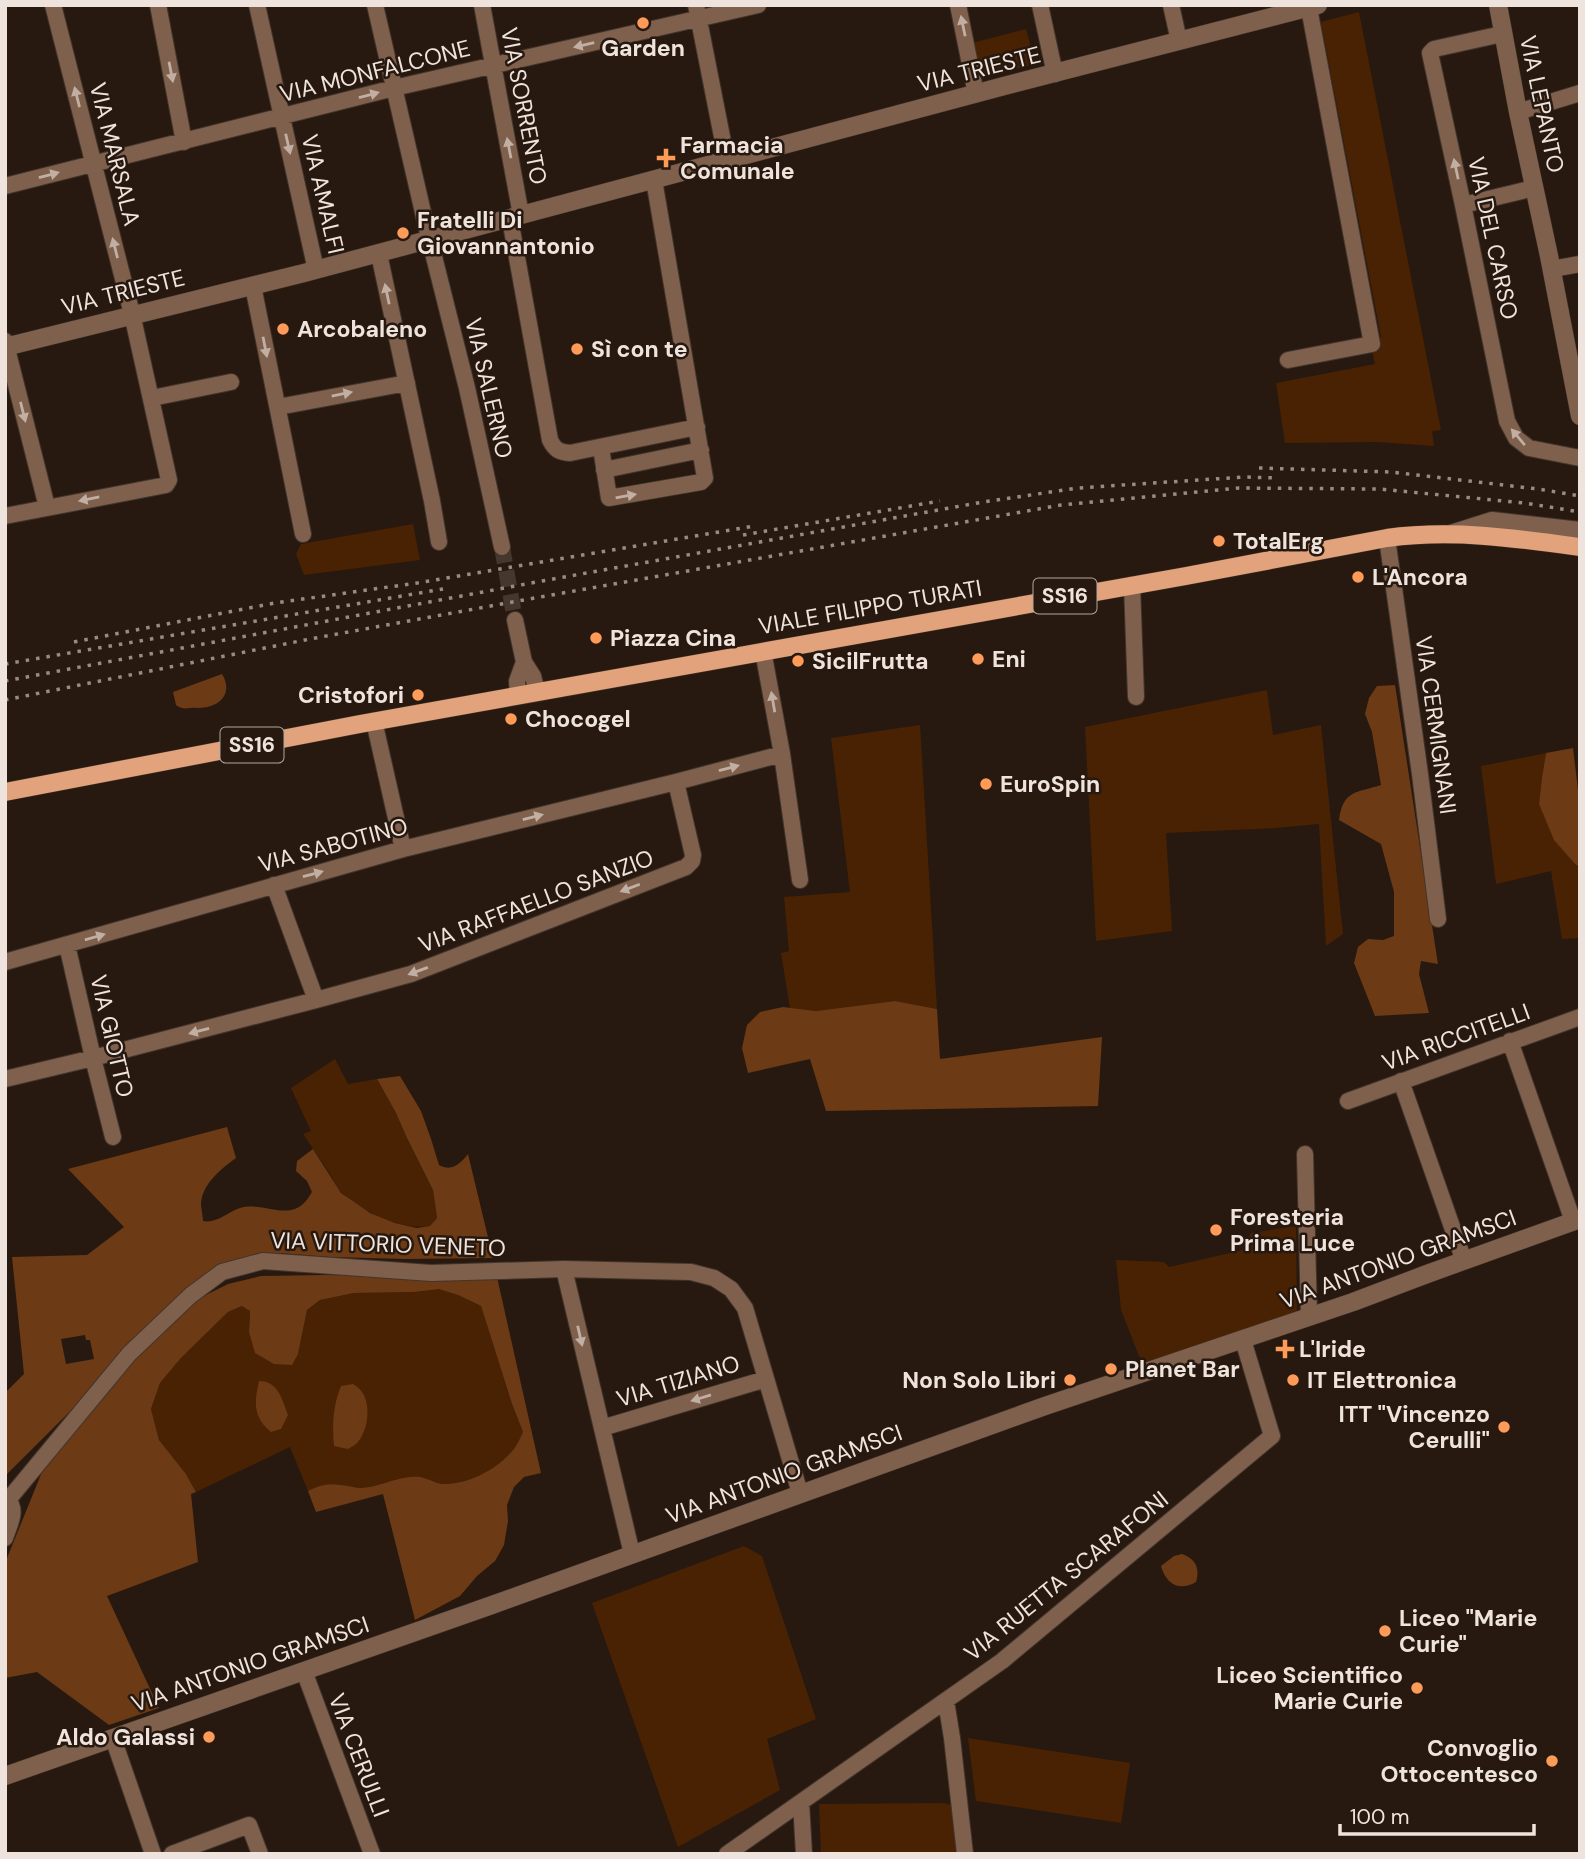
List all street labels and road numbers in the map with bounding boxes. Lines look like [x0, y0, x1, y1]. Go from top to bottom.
street label: VIA SORRENTO [494, 25, 554, 187]
street label: VIA MONFALCONE [277, 33, 473, 109]
street label: VIA LEPANTO [1513, 33, 1571, 175]
street label: VIA TRIESTE [914, 39, 1044, 99]
street label: VIA MARSALA [83, 79, 147, 229]
street label: VIA AMALFI [295, 131, 351, 257]
street label: VIA DEL CARSO [1461, 154, 1525, 322]
street label: VIA TRIESTE [58, 262, 188, 322]
street label: VIA SALERNO [458, 315, 520, 461]
street label: VIALE FILIPPO TURATI [756, 573, 984, 641]
road number: SS16 [1034, 578, 1096, 614]
street label: VIA CERMIGNANI [1409, 634, 1463, 816]
road number: SS16 [220, 728, 284, 762]
street label: VIA SABOTINO [255, 811, 411, 879]
street label: VIA RAFFAELLO SANZIO [414, 842, 658, 960]
street label: VIA GIOTTO [83, 972, 141, 1100]
street label: VIA RICCITELLI [1378, 996, 1534, 1078]
street label: VIA ANTONIO GRAMSCI [1276, 1202, 1520, 1316]
street label: VIA VITTORIO VENETO [270, 1225, 506, 1263]
street label: VIA TIZIANO [613, 1348, 743, 1414]
street label: VIA ANTONIO GRAMSCI [662, 1417, 906, 1531]
street label: VIA RUETTA SCARAFONI [958, 1484, 1174, 1668]
street label: VIA ANTONIO GRAMSCI [127, 1609, 373, 1719]
street label: VIA CERULLI [322, 1689, 396, 1821]

